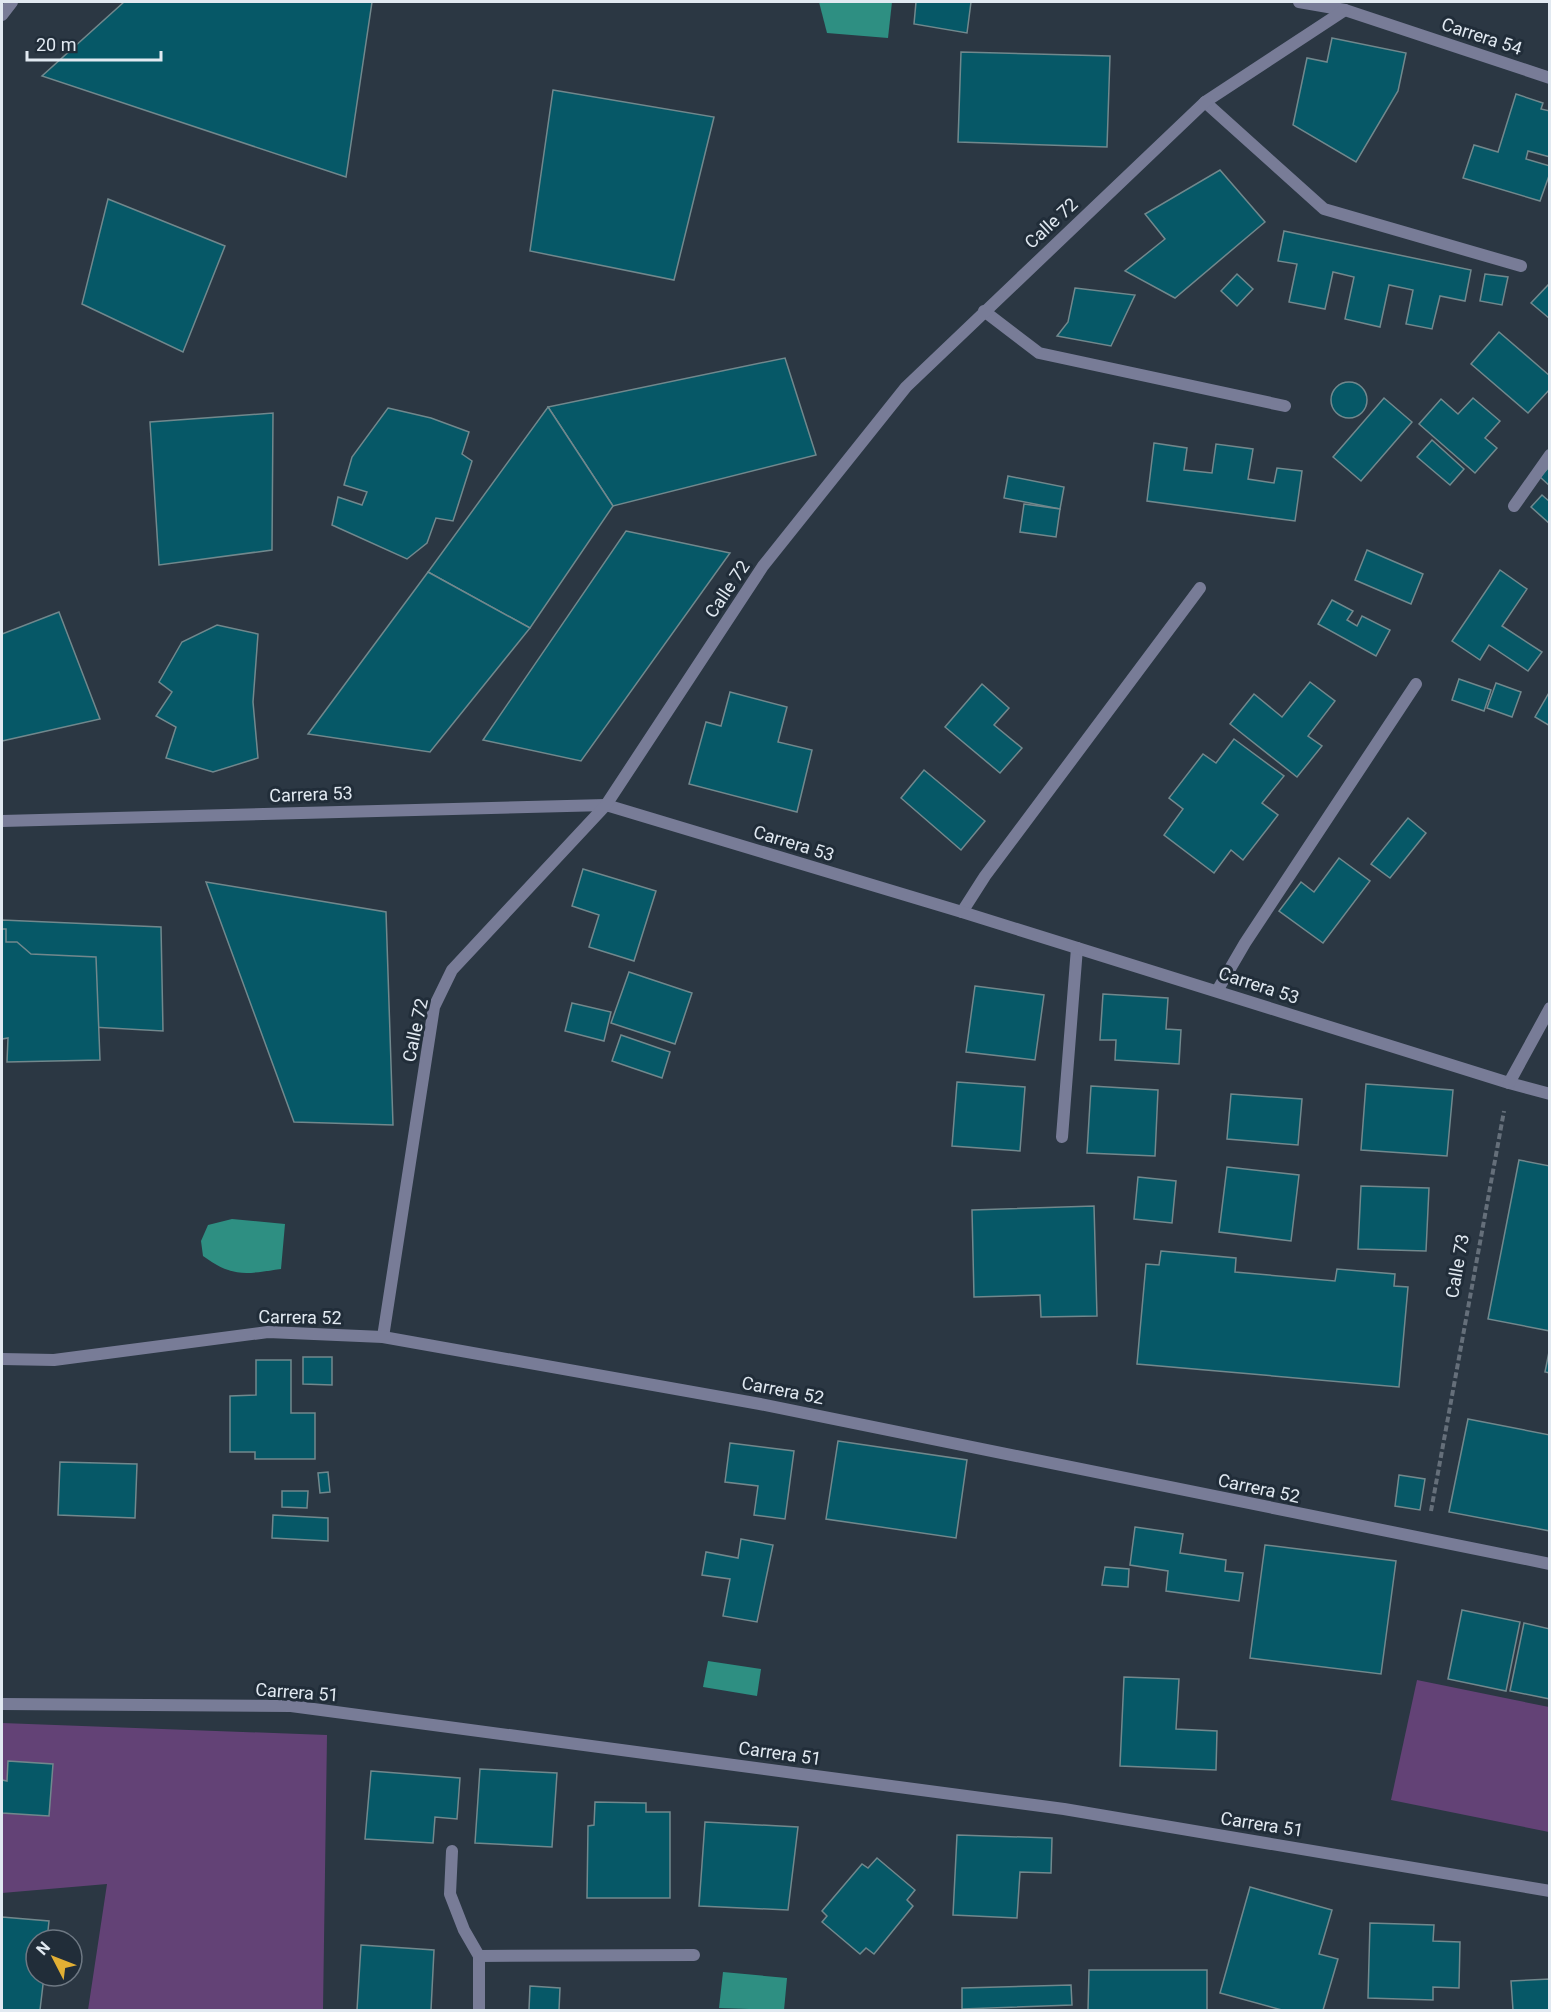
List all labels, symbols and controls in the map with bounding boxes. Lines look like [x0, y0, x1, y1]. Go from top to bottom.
street label: Carrera 54 [1439, 13, 1525, 59]
scale bar [27, 24, 160, 62]
text: 20 m [36, 34, 76, 55]
street label: Calle 72 [1020, 193, 1082, 253]
street label: Calle 72 [700, 556, 754, 622]
street label: Carrera 53 [269, 782, 353, 806]
street label: Carrera 53 [751, 821, 837, 865]
street label: Carrera 53 [1216, 962, 1302, 1008]
street label: Calle 72 [398, 996, 432, 1064]
street label: Calle 73 [1441, 1232, 1473, 1300]
street label: Carrera 52 [258, 1306, 342, 1328]
street label: Carrera 52 [740, 1372, 826, 1408]
street label: Carrera 52 [1216, 1469, 1302, 1507]
street label: Carrera 51 [255, 1679, 339, 1705]
street label: Carrera 51 [737, 1737, 823, 1769]
street label: Carrera 51 [1219, 1807, 1305, 1841]
north arrow [24, 1928, 84, 1988]
text: N [32, 1938, 54, 1959]

